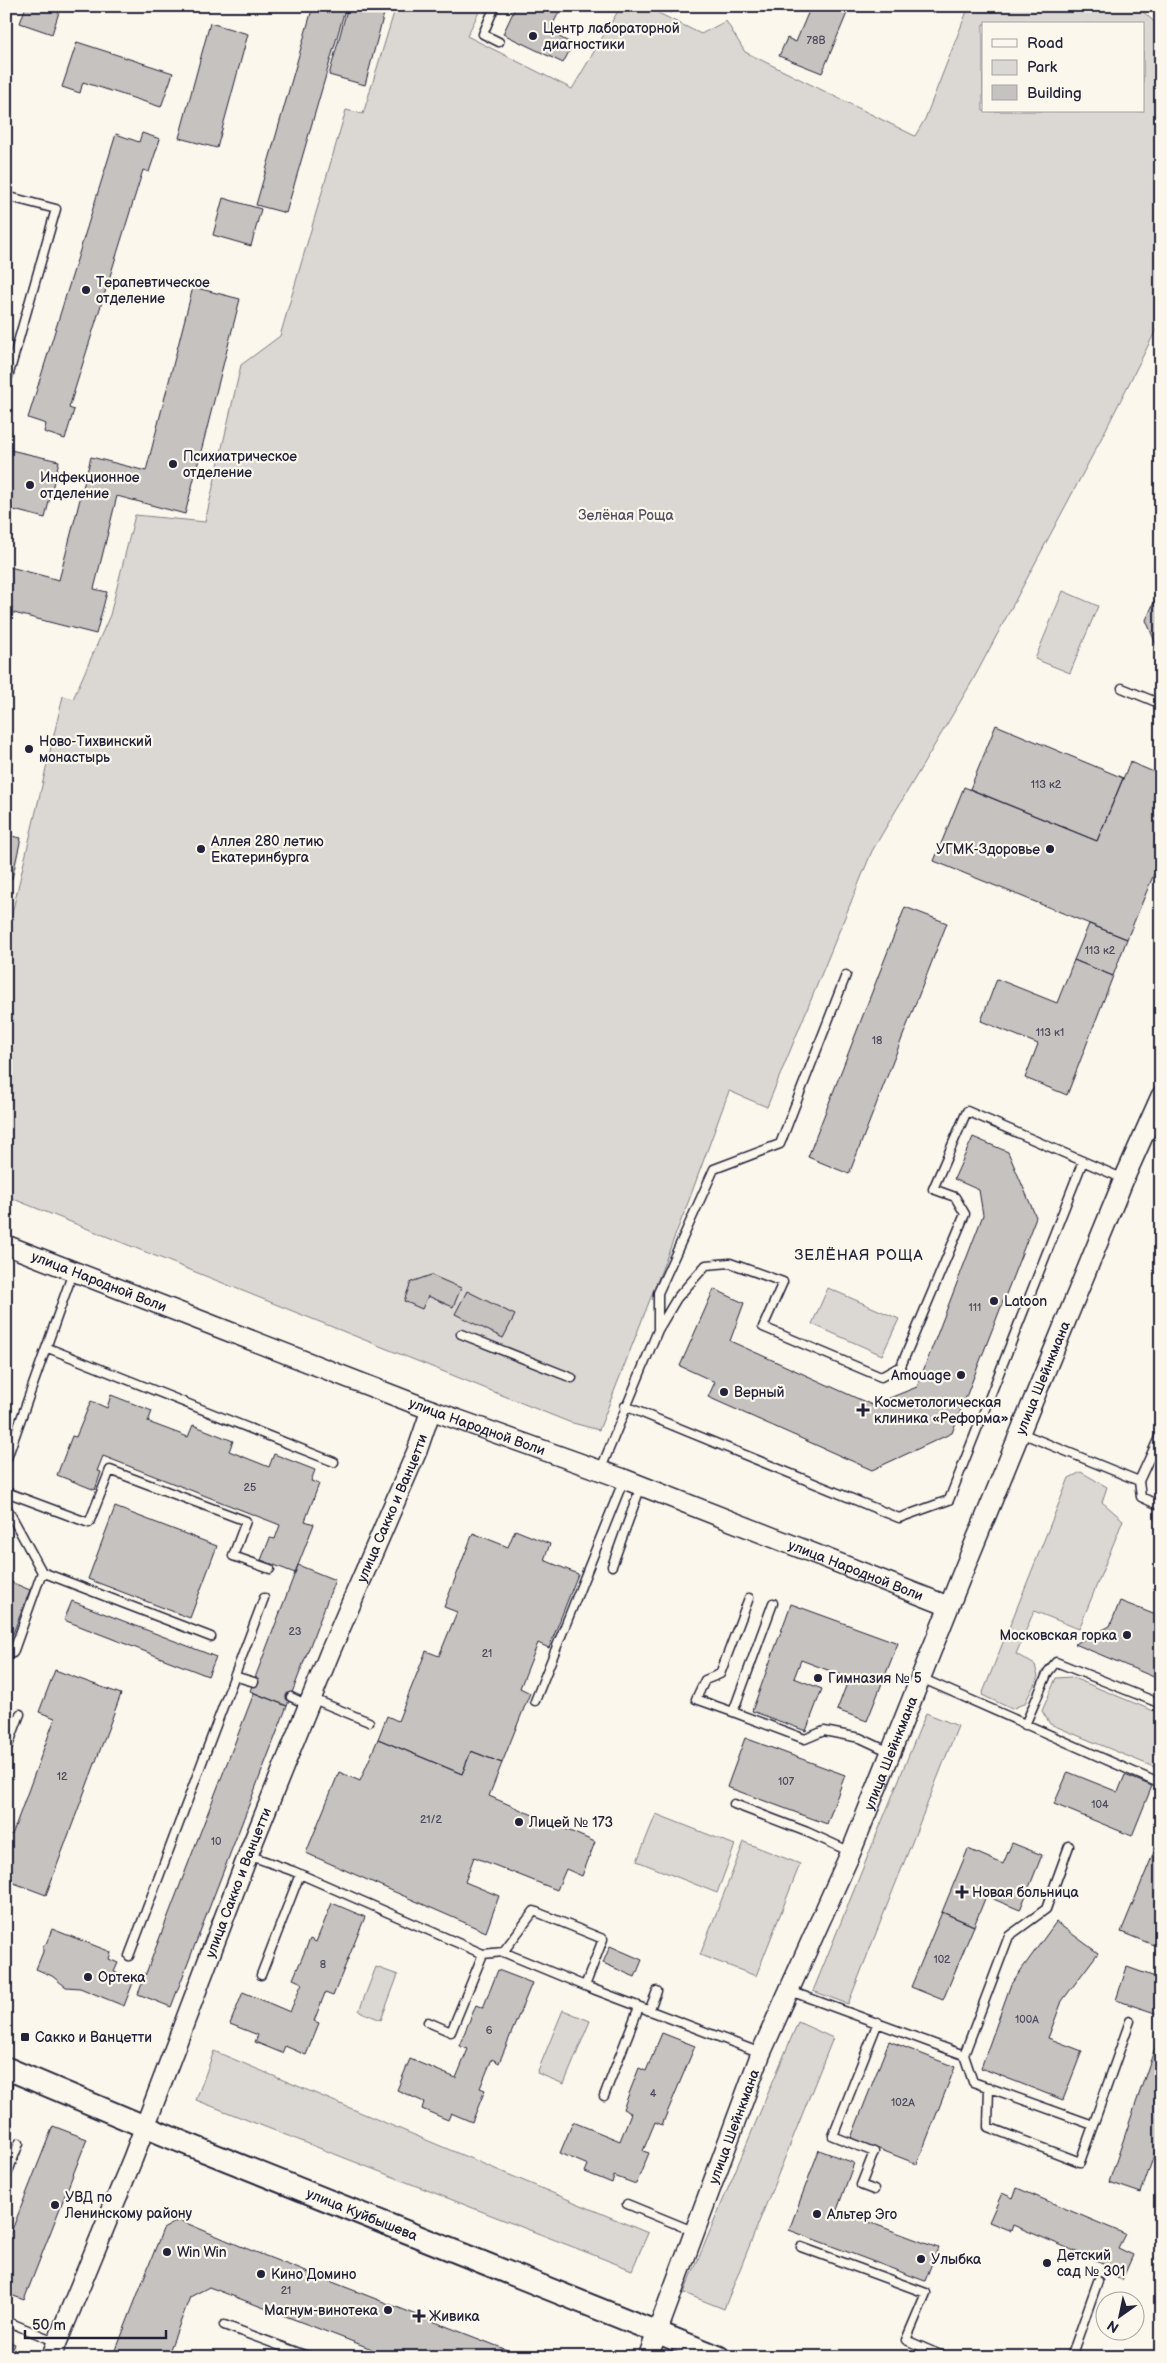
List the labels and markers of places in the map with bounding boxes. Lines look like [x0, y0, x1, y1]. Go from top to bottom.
place label: Центр лабораторной диагностики [543, 20, 680, 53]
marker: Центр лабораторной диагностики [527, 30, 539, 42]
place label: Терапевтическое отделение [96, 274, 210, 307]
marker: Терапевтическое отделение [80, 284, 92, 296]
place label: Психиатрическое отделение [183, 448, 297, 481]
marker: Психиатрическое отделение [167, 458, 179, 470]
place label: Инфекционное отделение [40, 469, 140, 502]
marker: Инфекционное отделение [24, 479, 36, 491]
place label: Ново-Тихвинский монастырь [39, 733, 152, 766]
marker: Ново-Тихвинский монастырь [23, 743, 35, 755]
place label: Аллея 280 летию Екатеринбурга [210, 833, 324, 866]
place label: УГМК-Здоровье [936, 841, 1040, 858]
marker: Аллея 280 летию Екатеринбурга [195, 843, 207, 855]
marker: УГМК-Здоровье [1044, 843, 1056, 855]
place label: Latoon [1004, 1293, 1047, 1310]
marker: Latoon [988, 1295, 1000, 1307]
place label: Amouage [891, 1367, 951, 1384]
marker: Amouage [955, 1369, 967, 1381]
place label: Верный [734, 1384, 785, 1401]
marker: Верный [718, 1386, 730, 1398]
place label: Косметологическая клиника «Реформа» [874, 1394, 1009, 1427]
marker: Косметологическая клиника «Реформа» [856, 1403, 870, 1417]
place label: Московская горка [1000, 1627, 1118, 1644]
marker: Московская горка [1121, 1629, 1133, 1641]
place label: Гимназия № 5 [828, 1670, 922, 1687]
marker: Гимназия № 5 [812, 1672, 824, 1684]
place label: Лицей № 173 [528, 1814, 613, 1831]
marker: Лицей № 173 [513, 1816, 525, 1828]
place label: Новая больница [972, 1884, 1080, 1901]
marker: Новая больница [956, 1886, 968, 1898]
place label: Ортека [98, 1969, 146, 1986]
marker: Ортека [82, 1971, 94, 1983]
place label: Сакко и Ванцетти [35, 2029, 152, 2046]
marker: Сакко и Ванцетти [19, 2031, 31, 2043]
place label: УВД по Ленинскому району [64, 2189, 193, 2222]
marker: УВД по Ленинскому району [49, 2199, 61, 2211]
place label: Альтер Эго [826, 2206, 897, 2223]
marker: Альтер Эго [811, 2208, 823, 2220]
place label: Win Win [177, 2244, 227, 2261]
marker: Win Win [161, 2246, 173, 2258]
place label: Детский сад № 301 [1057, 2247, 1126, 2280]
place label: Улыбка [931, 2251, 982, 2268]
marker: Улыбка [915, 2253, 927, 2265]
marker: Детский сад № 301 [1041, 2257, 1053, 2269]
place label: Кино Домино [271, 2266, 356, 2283]
marker: Кино Домино [255, 2268, 267, 2280]
place label: Магнум-винотека [264, 2302, 379, 2319]
marker: Магнум-винотека [382, 2304, 394, 2316]
place label: Живика [429, 2308, 480, 2325]
marker: Живика [413, 2310, 425, 2322]

